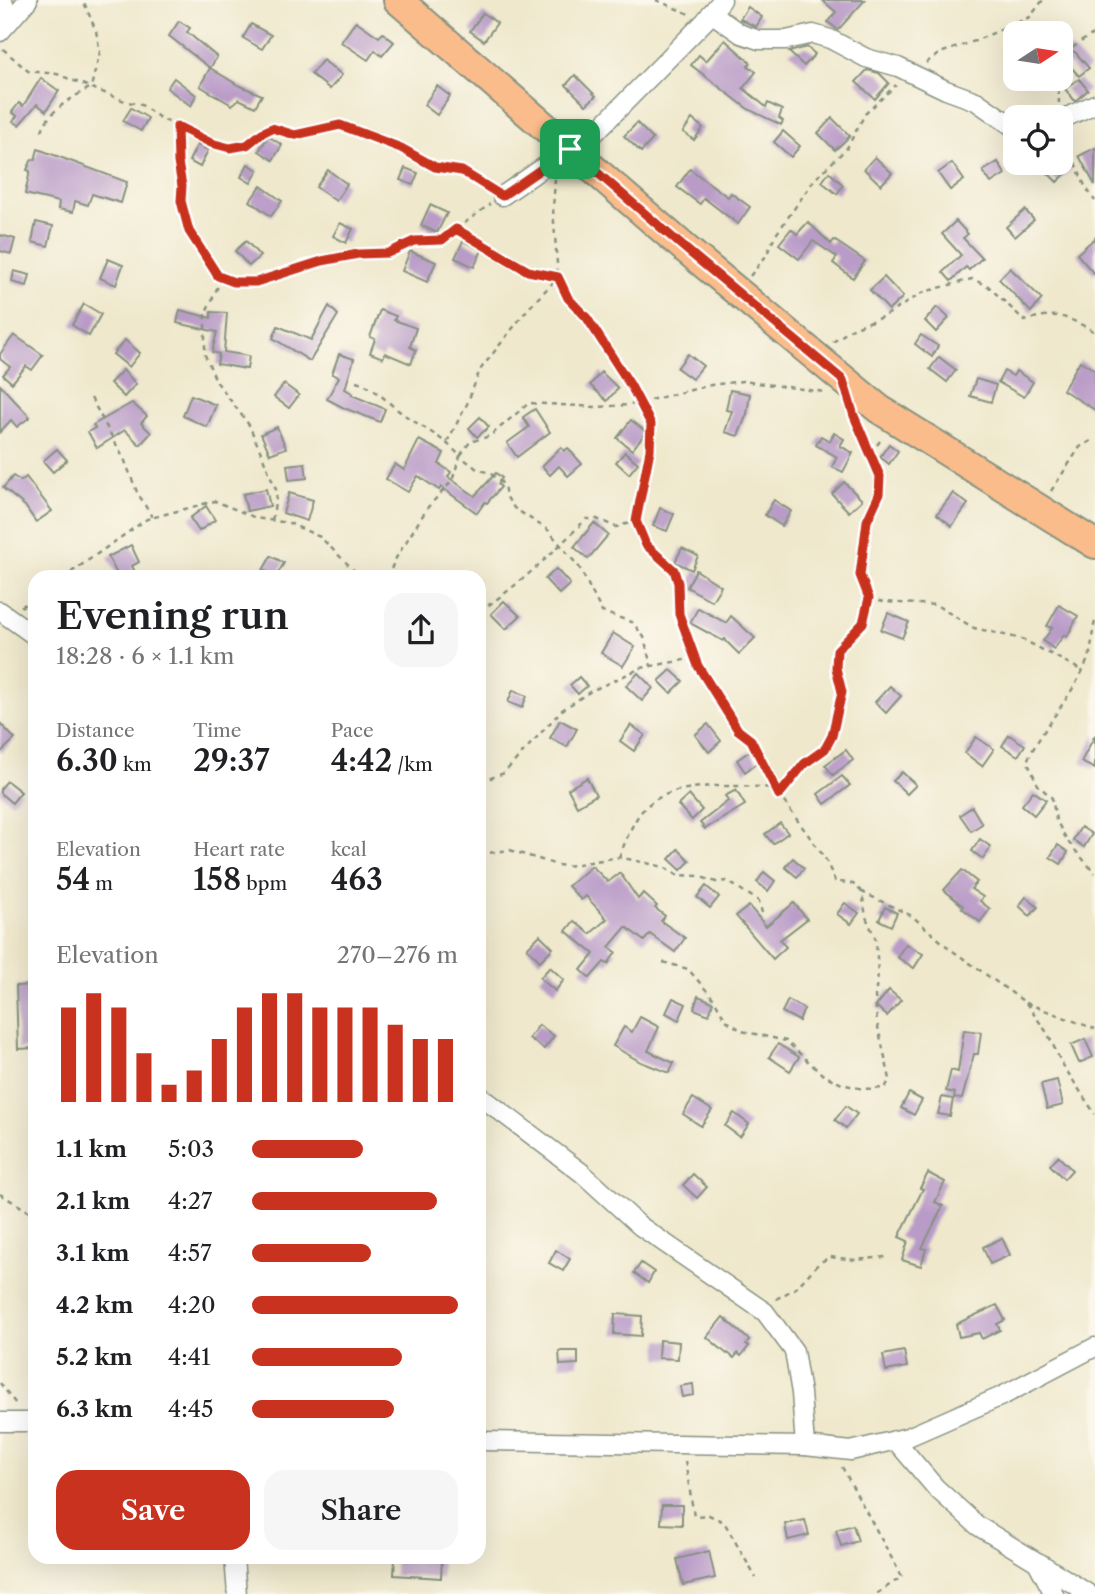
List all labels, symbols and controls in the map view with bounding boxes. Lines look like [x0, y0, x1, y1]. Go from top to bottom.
north arrow [1003, 21, 1073, 91]
map controls [1003, 21, 1073, 175]
button: locate [1003, 105, 1073, 175]
pin [540, 119, 600, 179]
icon: arrive [551, 130, 589, 168]
text: Evening run [56, 592, 289, 639]
button: share [384, 593, 458, 667]
text: 18:28 · 6 × 1.1 km [56, 642, 234, 670]
text: Distance [56, 719, 135, 742]
text: Time [193, 719, 241, 742]
text: Pace [331, 719, 374, 742]
text: 6.30 [56, 742, 118, 779]
text: 29:37 [193, 742, 270, 779]
text: 4:42 [331, 742, 392, 779]
text: km [118, 753, 152, 776]
text: /km [392, 753, 433, 776]
text: Elevation [56, 838, 141, 861]
text: Heart rate [193, 838, 285, 861]
text: kcal [331, 838, 367, 861]
text: 54 [56, 861, 90, 898]
text: 158 [193, 861, 241, 898]
text: 463 [331, 861, 383, 898]
text: m [90, 872, 113, 895]
text: bpm [241, 872, 287, 895]
text: Elevation [56, 941, 159, 969]
text: 270–276 m [337, 941, 458, 969]
text: 1.1 km [56, 1135, 127, 1163]
text: 5:03 [168, 1135, 214, 1163]
text: 2.1 km [56, 1187, 130, 1215]
text: 4:27 [168, 1187, 212, 1215]
text: 3.1 km [56, 1239, 130, 1267]
text: 4:57 [168, 1239, 212, 1267]
text: 4.2 km [56, 1291, 133, 1319]
text: 4:20 [168, 1291, 216, 1319]
text: 5.2 km [56, 1343, 132, 1371]
text: 4:41 [168, 1343, 211, 1371]
text: 6.3 km [56, 1395, 133, 1423]
text: 4:45 [168, 1395, 214, 1423]
button: Save [56, 1470, 250, 1550]
button: Share [264, 1470, 458, 1550]

